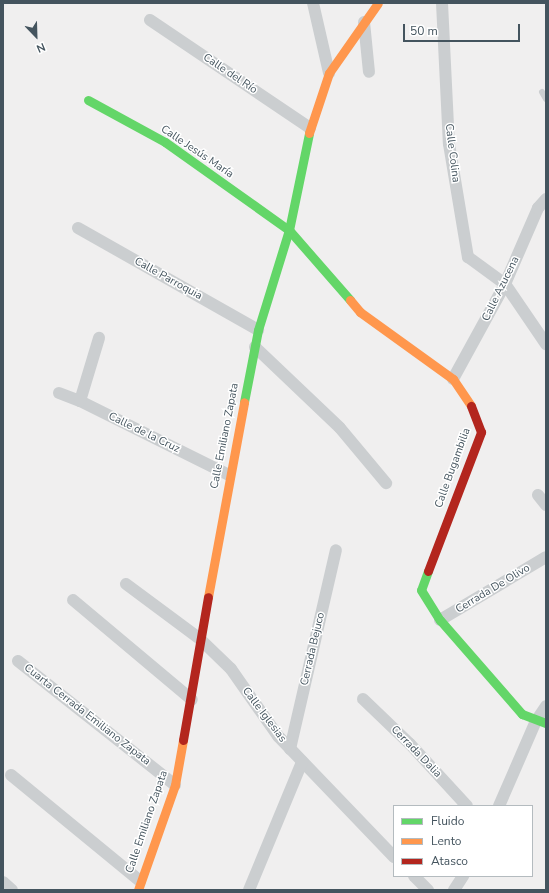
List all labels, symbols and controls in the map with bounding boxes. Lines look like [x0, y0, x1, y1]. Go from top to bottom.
north arrow [16, 16, 56, 56]
scale bar [405, 16, 522, 42]
text: 50 m [410, 23, 438, 39]
text: N [34, 39, 48, 56]
street label: Calle del Río [200, 51, 260, 97]
street label: Calle Jesús María [158, 123, 236, 181]
street label: Calle Colina [442, 123, 462, 183]
street label: Calle Azucena [480, 254, 522, 324]
street label: Calle Parroquia [132, 255, 204, 303]
street label: Calle Emiliano Zapata [208, 382, 242, 490]
street label: Calle de la Cruz [106, 410, 182, 456]
street label: Calle Bugambilia [432, 426, 474, 510]
street label: Cerrada De Olivo [453, 562, 533, 616]
street label: Cerrada Bejuco [298, 611, 328, 687]
street label: Cuarta Cerrada Emiliano Zapata [21, 661, 153, 769]
street label: Calle Iglesias [239, 685, 289, 745]
street label: Cerrada Dalia [388, 723, 444, 781]
street label: Calle Emiliano Zapata [123, 769, 171, 875]
legend [393, 805, 533, 877]
text: Fluido [431, 813, 464, 829]
text: Lento [431, 833, 461, 849]
text: Atasco [431, 853, 468, 869]

